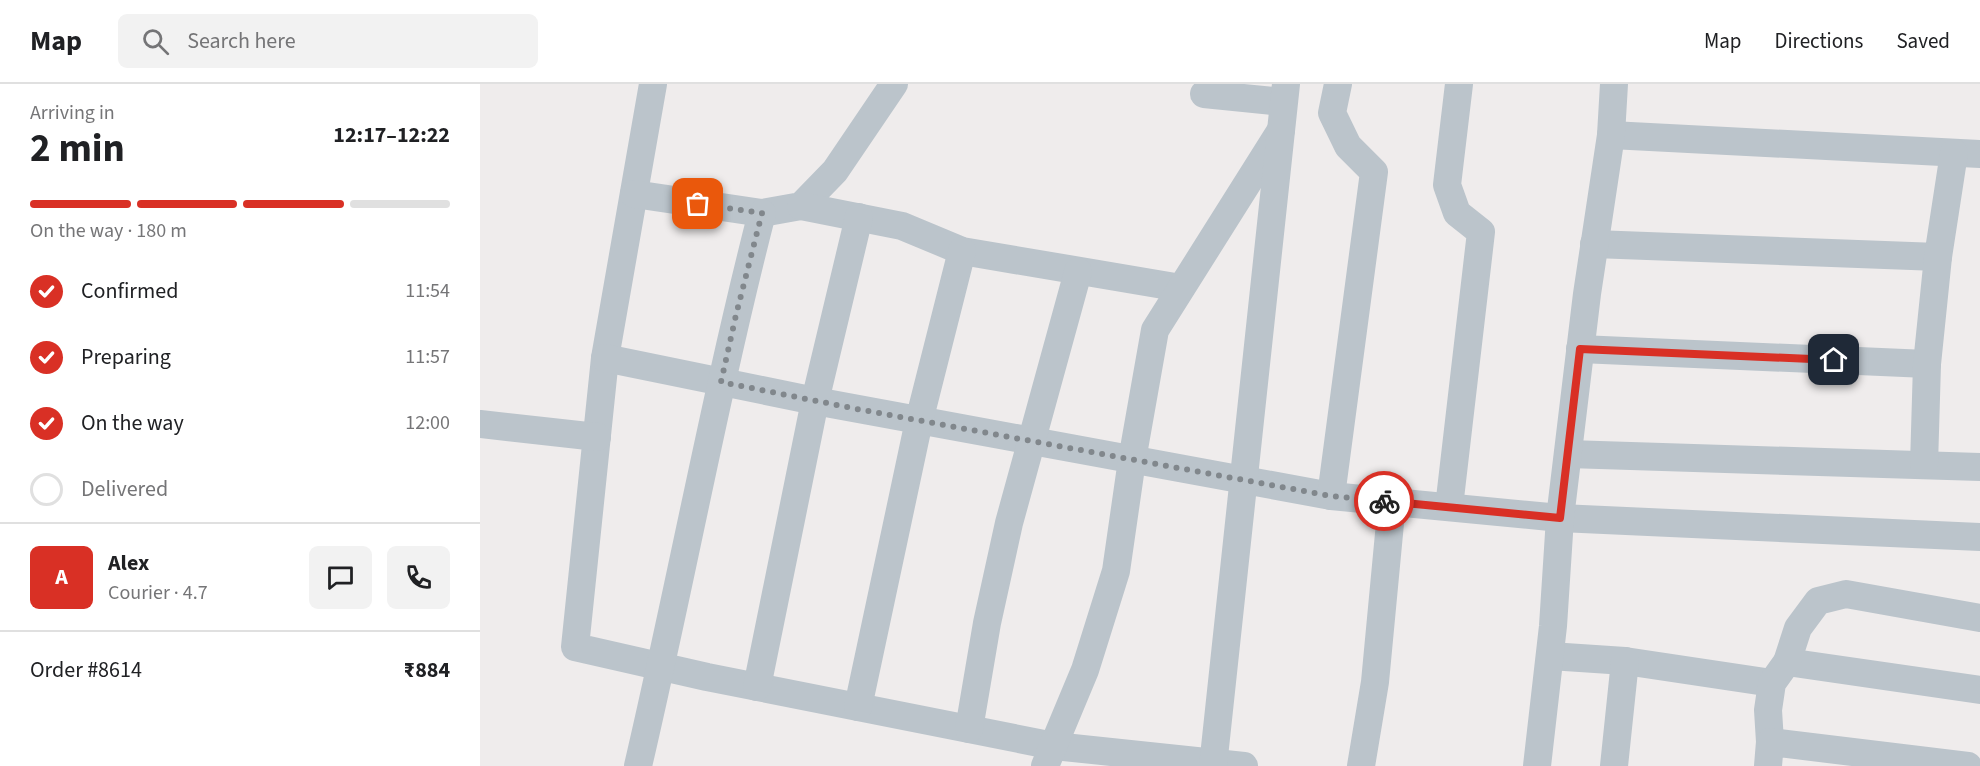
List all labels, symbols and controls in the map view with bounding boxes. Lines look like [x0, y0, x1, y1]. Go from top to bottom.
search box [118, 14, 538, 68]
text: Map [30, 21, 82, 61]
icon: search [139, 25, 172, 58]
text: Search here [187, 25, 296, 57]
text: Map [1704, 26, 1742, 56]
text: Directions [1775, 26, 1863, 56]
text: Saved [1896, 26, 1950, 56]
text: Arriving in [30, 99, 115, 127]
text: 12:17–12:22 [333, 119, 450, 151]
text: 2 min [30, 121, 125, 177]
pin [672, 178, 723, 229]
icon: bag [681, 187, 714, 220]
text: On the way · 180 m [30, 217, 187, 245]
icon: check [30, 275, 63, 308]
text: Confirmed [81, 275, 178, 307]
text: 11:54 [405, 277, 450, 305]
pin [1808, 334, 1859, 385]
icon: check [30, 341, 63, 374]
text: Preparing [81, 341, 171, 373]
text: 11:57 [405, 343, 450, 371]
icon: home [1817, 343, 1850, 376]
icon: check [30, 407, 63, 440]
text: On the way [81, 407, 184, 439]
text: 12:00 [405, 409, 450, 437]
courier [1354, 471, 1414, 531]
text: Delivered [81, 473, 168, 505]
icon: bike [1368, 485, 1401, 518]
button: chat [309, 546, 372, 609]
button: phone [387, 546, 450, 609]
text: Alex [108, 547, 149, 579]
text: A [55, 561, 68, 593]
text: Courier · 4.7 [108, 579, 208, 607]
text: Order #8614 [30, 654, 142, 686]
text: ₹884 [404, 654, 450, 686]

